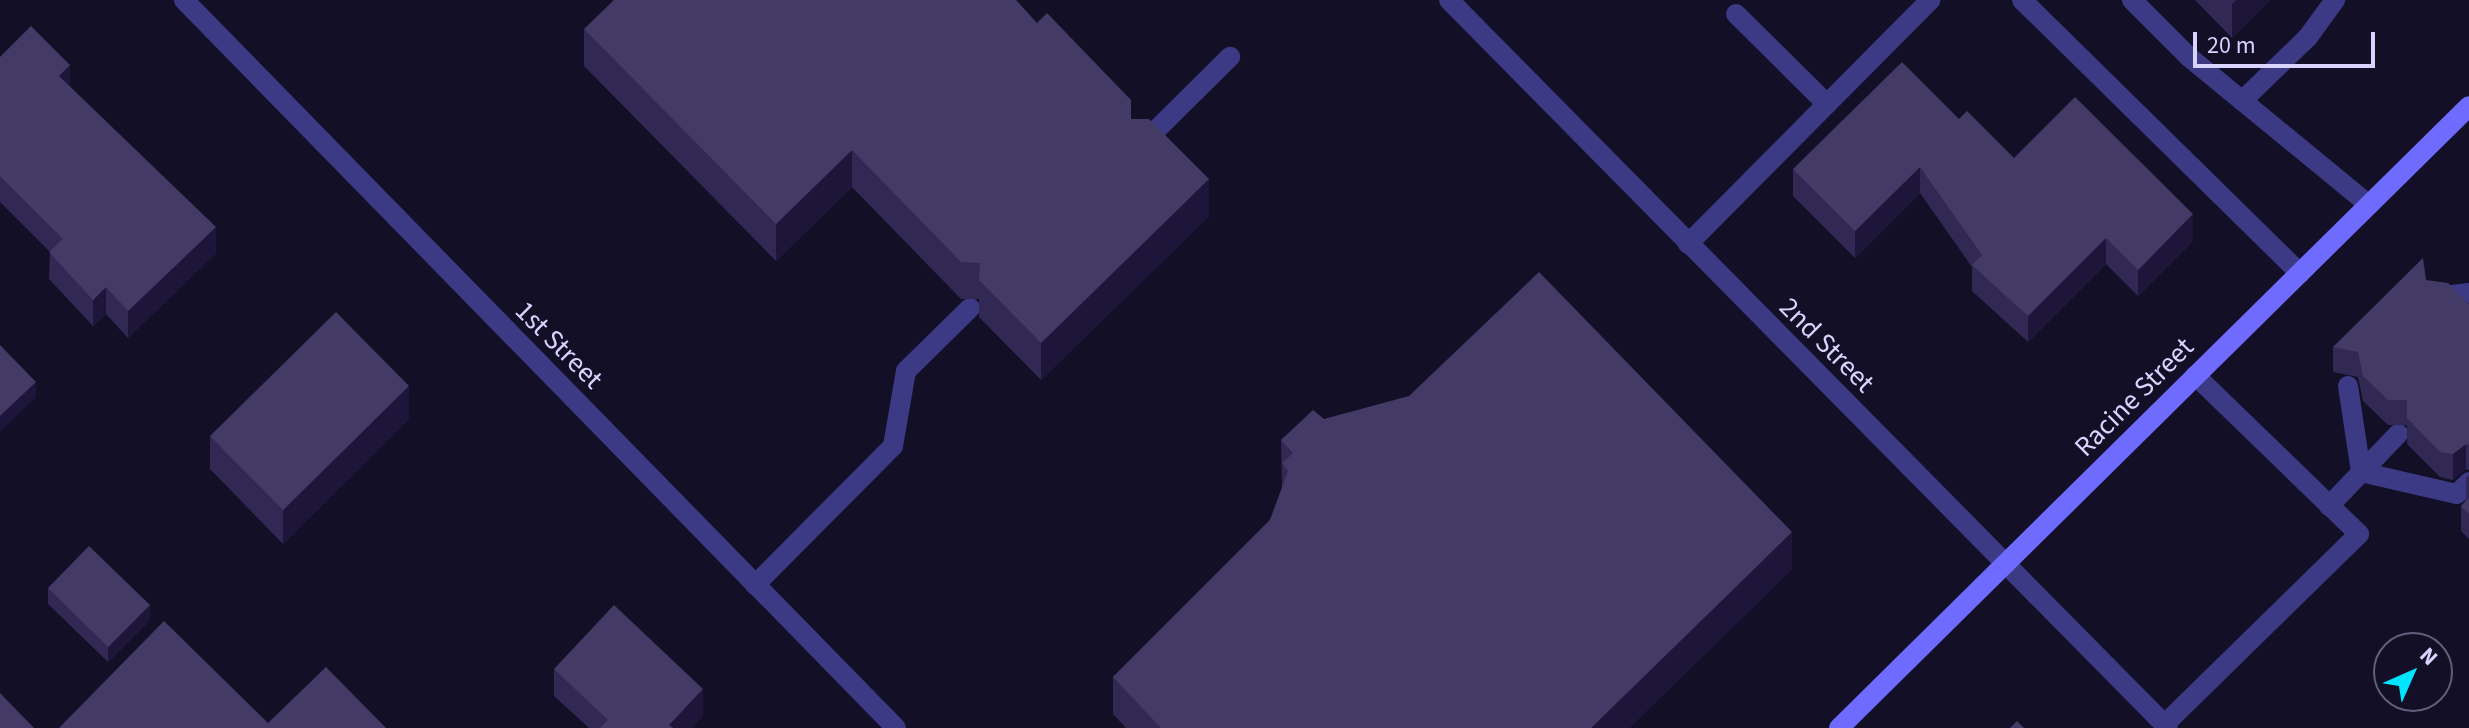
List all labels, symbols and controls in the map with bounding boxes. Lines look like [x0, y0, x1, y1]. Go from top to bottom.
scale bar [2197, 16, 2379, 66]
text: 20 m [2207, 28, 2256, 63]
street label: 2nd Street [1773, 291, 1881, 399]
street label: 1st Street [508, 294, 610, 396]
street label: Racine Street [2067, 330, 2201, 464]
north arrow [2373, 632, 2453, 712]
text: N [2412, 640, 2445, 673]

